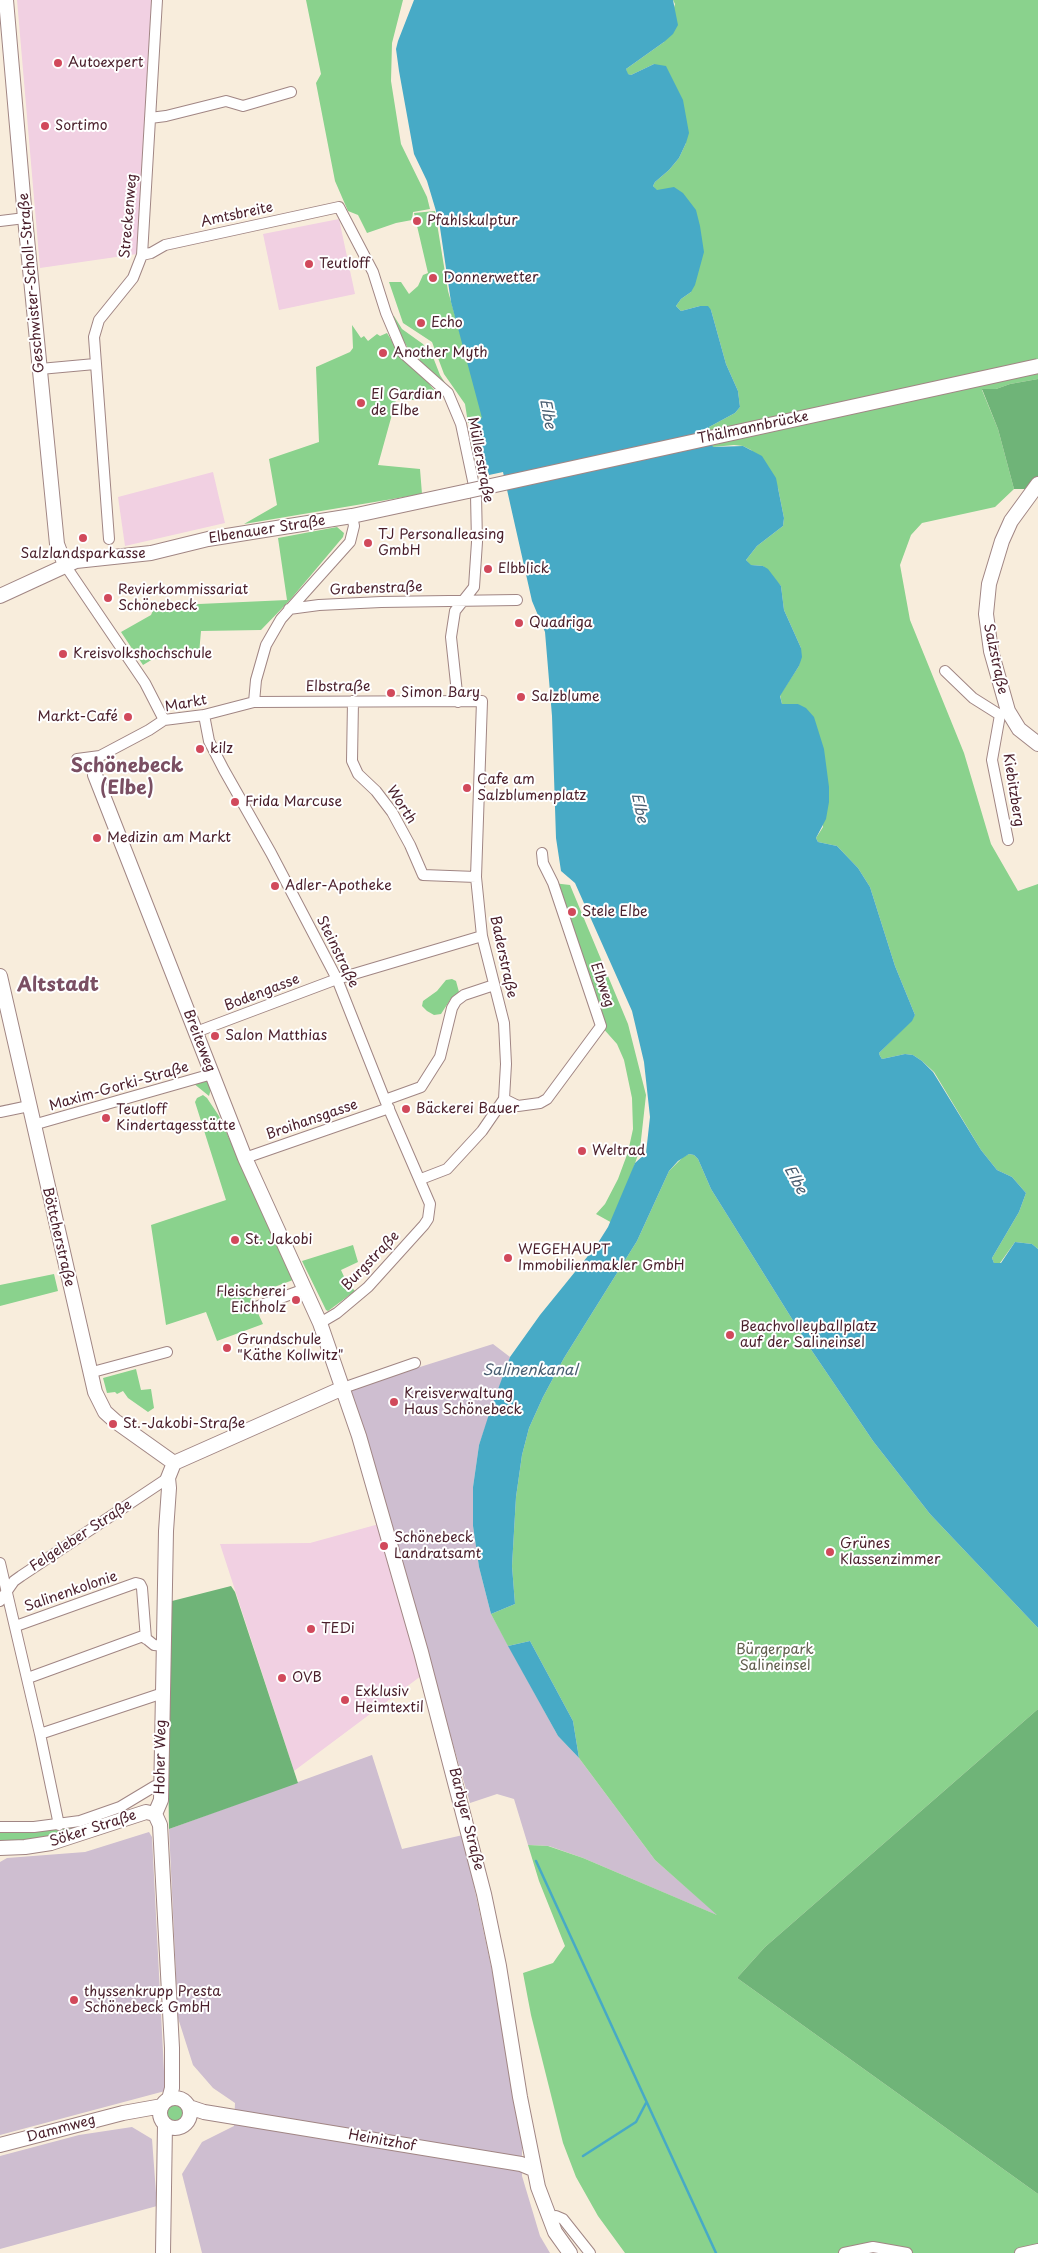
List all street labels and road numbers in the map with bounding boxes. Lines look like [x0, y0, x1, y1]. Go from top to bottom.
street label: Streckenweg [117, 173, 141, 259]
street label: Geschwister-Scholl-Straße [16, 192, 48, 374]
street label: Amtsbreite [199, 199, 275, 231]
street label: Thälmannbrücke [696, 408, 810, 448]
street label: Müllerstraße [463, 416, 497, 504]
street label: Elbenauer Straße [207, 512, 327, 548]
street label: Grabenstraße [329, 579, 423, 599]
street label: Salzstraße [979, 622, 1011, 696]
street label: Elbstraße [306, 679, 370, 695]
street label: Markt [164, 692, 208, 716]
street label: Kiebitzberg [999, 752, 1027, 828]
street label: Worth [383, 783, 419, 827]
street label: Steinstraße [312, 913, 362, 991]
street label: Baderstraße [486, 914, 520, 1000]
street label: Elbweg [586, 960, 618, 1010]
street label: Bodengasse [222, 971, 302, 1015]
street label: Breiteweg [179, 1007, 219, 1075]
street label: Maxim-Gorki-Straße [47, 1059, 191, 1115]
street label: Broihansgasse [264, 1096, 360, 1144]
street label: Böttcherstraße [38, 1186, 78, 1288]
street label: Burgstraße [339, 1228, 403, 1294]
street label: Felgeleber Straße [27, 1497, 135, 1575]
street label: Salinenkolonie [22, 1568, 120, 1616]
street label: Hoher Weg [152, 1719, 170, 1795]
street label: Barbyer Straße [445, 1766, 487, 1872]
street label: Söker Straße [47, 1807, 139, 1851]
street label: Dammweg [25, 2112, 97, 2146]
street label: Heinitzhof [347, 2127, 417, 2155]

